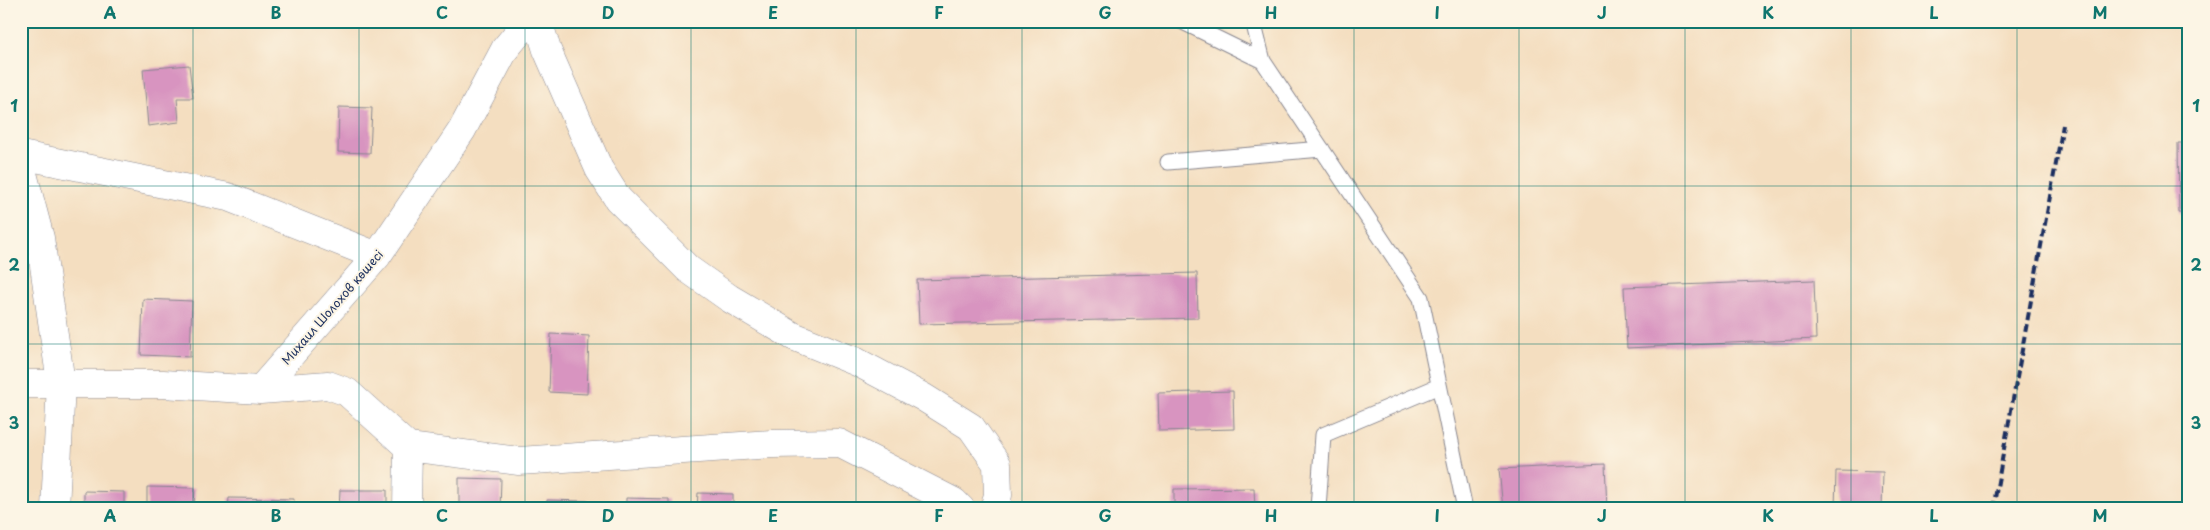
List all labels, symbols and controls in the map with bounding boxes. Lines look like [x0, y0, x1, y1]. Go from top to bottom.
text: A [104, 0, 117, 24]
text: B [271, 0, 282, 24]
text: C [436, 0, 448, 24]
text: D [602, 0, 614, 24]
text: E [768, 0, 778, 24]
text: F [934, 0, 944, 24]
text: G [1098, 0, 1112, 24]
text: H [1265, 0, 1277, 24]
text: I [1434, 0, 1440, 24]
text: J [1597, 0, 1607, 24]
text: K [1762, 0, 1774, 24]
text: L [1929, 0, 1939, 24]
text: M [2092, 0, 2108, 24]
text: 1 [10, 93, 18, 117]
text: 1 [2192, 93, 2200, 117]
street label: Михаил Шолохов көшесі [277, 246, 387, 368]
text: 2 [8, 252, 20, 276]
text: 2 [2190, 252, 2202, 276]
text: 3 [9, 410, 19, 434]
text: 3 [2191, 410, 2201, 434]
text: A [104, 503, 117, 527]
text: B [271, 503, 282, 527]
text: C [436, 503, 448, 527]
text: D [602, 503, 614, 527]
text: E [768, 503, 778, 527]
text: F [934, 503, 944, 527]
text: G [1098, 503, 1112, 527]
text: H [1265, 503, 1277, 527]
text: I [1434, 503, 1440, 527]
text: J [1597, 503, 1607, 527]
text: K [1762, 503, 1774, 527]
text: L [1929, 503, 1939, 527]
text: M [2092, 503, 2108, 527]

